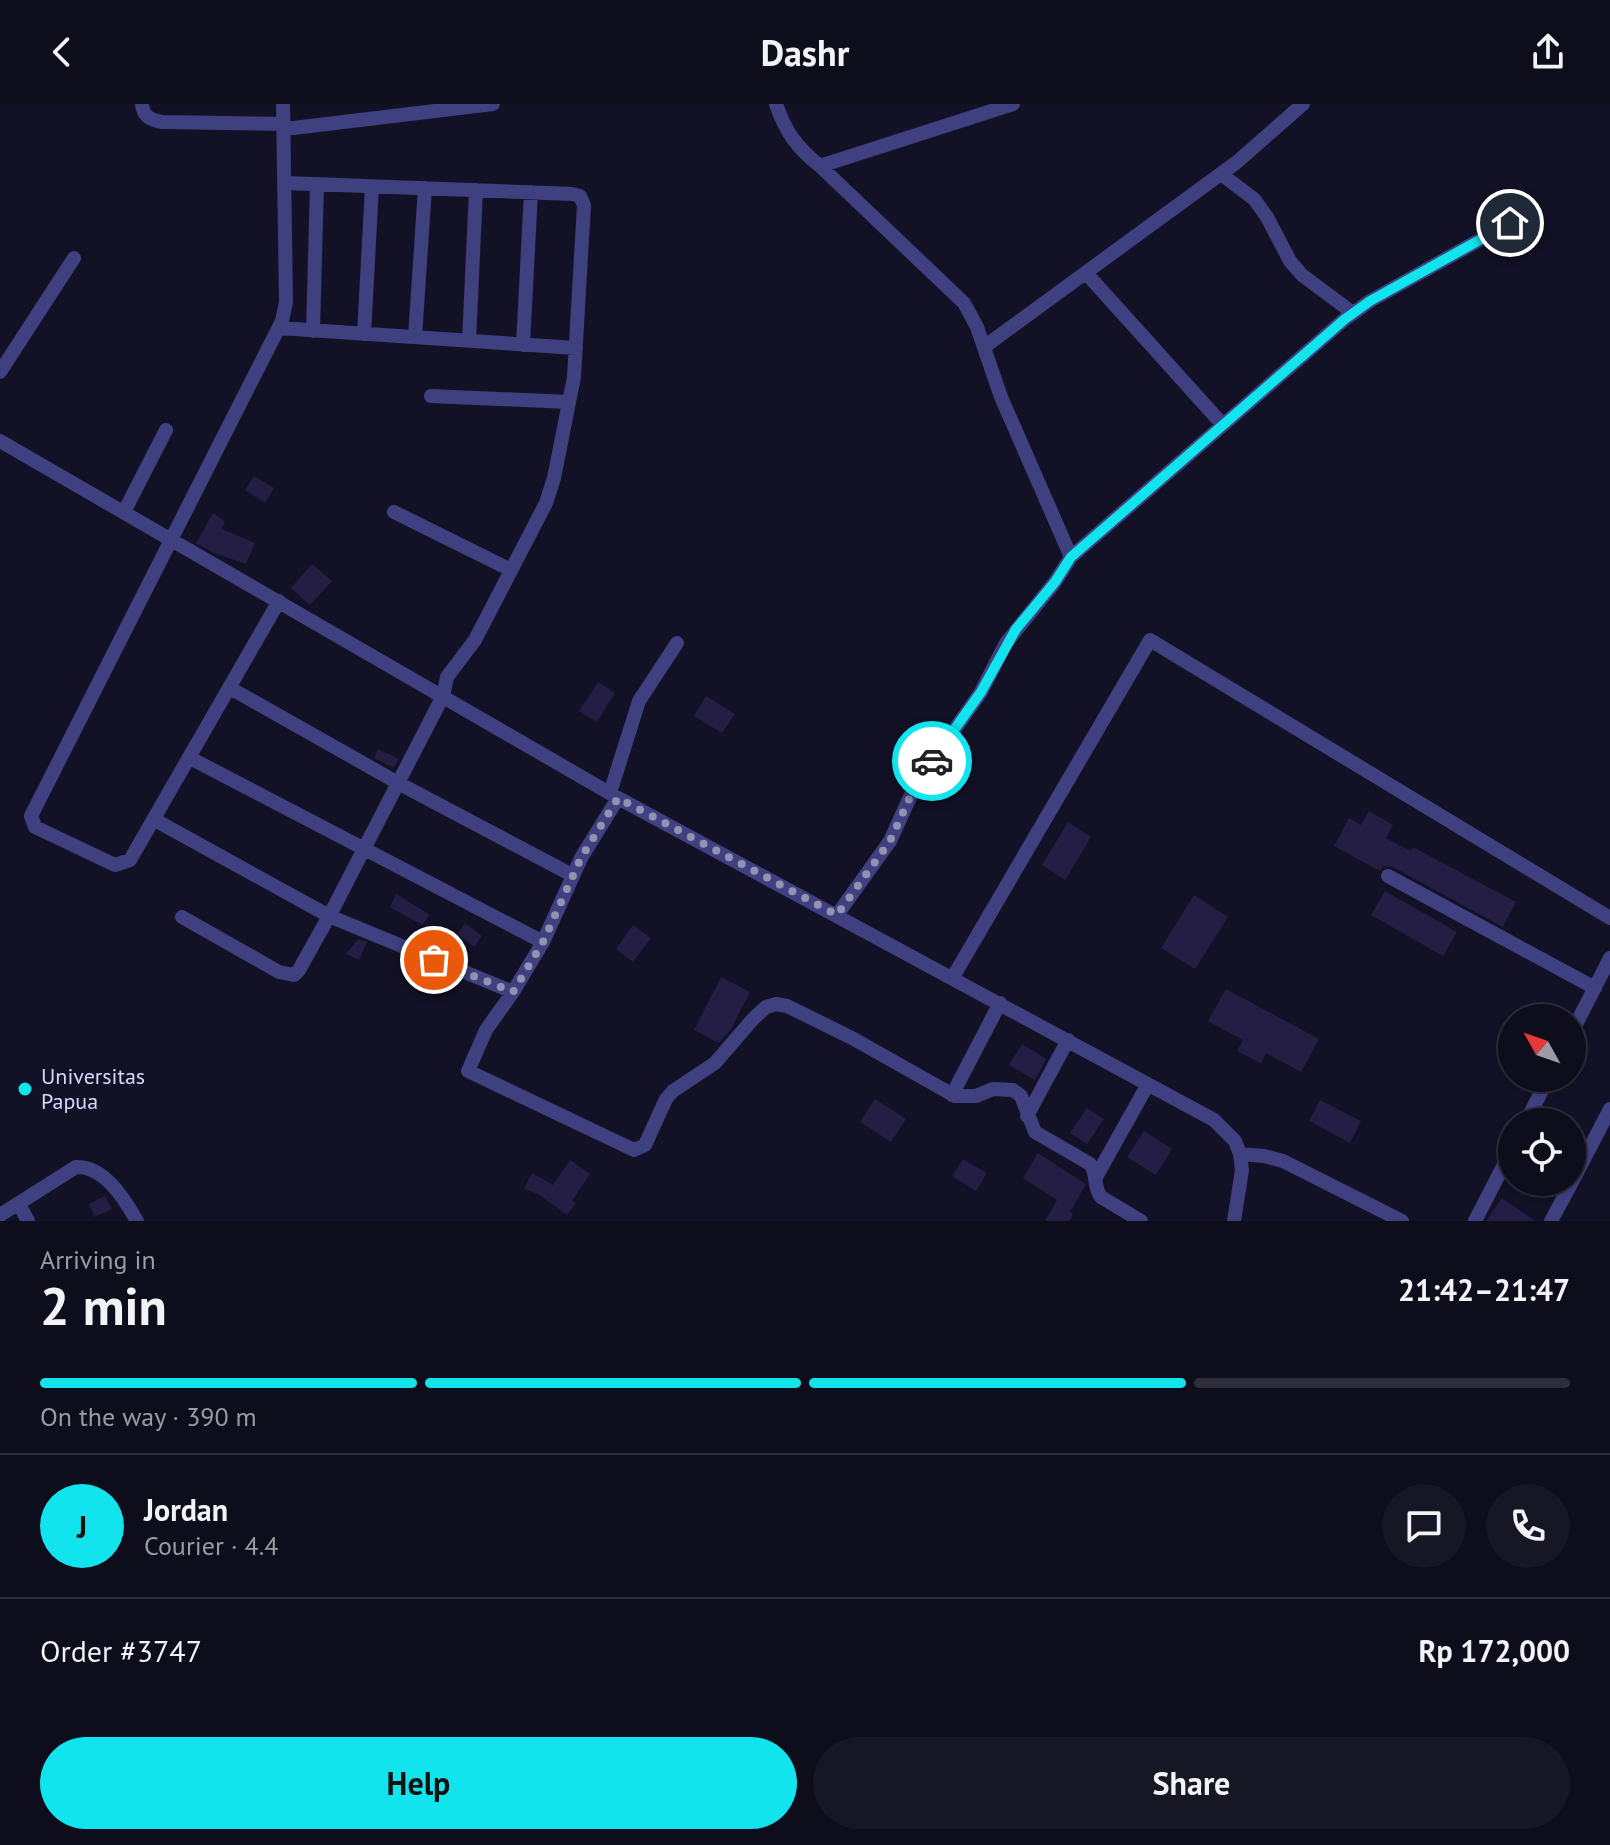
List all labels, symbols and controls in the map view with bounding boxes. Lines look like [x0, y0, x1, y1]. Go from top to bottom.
text: Dashr [761, 29, 849, 76]
icon: back [40, 30, 84, 74]
icon: share [1526, 30, 1570, 74]
pin [1476, 189, 1544, 257]
icon: home [1488, 201, 1532, 245]
courier [892, 721, 972, 801]
icon: car [910, 739, 954, 783]
pin [400, 926, 468, 994]
icon: bag [412, 938, 456, 982]
north arrow [1498, 1004, 1586, 1092]
map controls [1498, 1004, 1586, 1196]
place label: Universitas Papua [41, 1062, 145, 1115]
marker: Universitas Papua [16, 1080, 34, 1098]
button: locate [1498, 1108, 1586, 1196]
text: Arriving in [40, 1243, 156, 1276]
text: 21:42–21:47 [1398, 1270, 1570, 1309]
text: 2 min [40, 1272, 167, 1339]
text: On the way · 390 m [40, 1400, 257, 1433]
button: chat [1382, 1484, 1466, 1568]
button: phone [1486, 1484, 1570, 1568]
text: Jordan [144, 1490, 228, 1529]
text: J [77, 1507, 87, 1546]
text: Courier · 4.4 [144, 1529, 278, 1562]
text: Order #3747 [40, 1631, 202, 1670]
text: Rp 172,000 [1419, 1631, 1570, 1670]
button: Help [40, 1737, 797, 1829]
button: Share [813, 1737, 1570, 1829]

